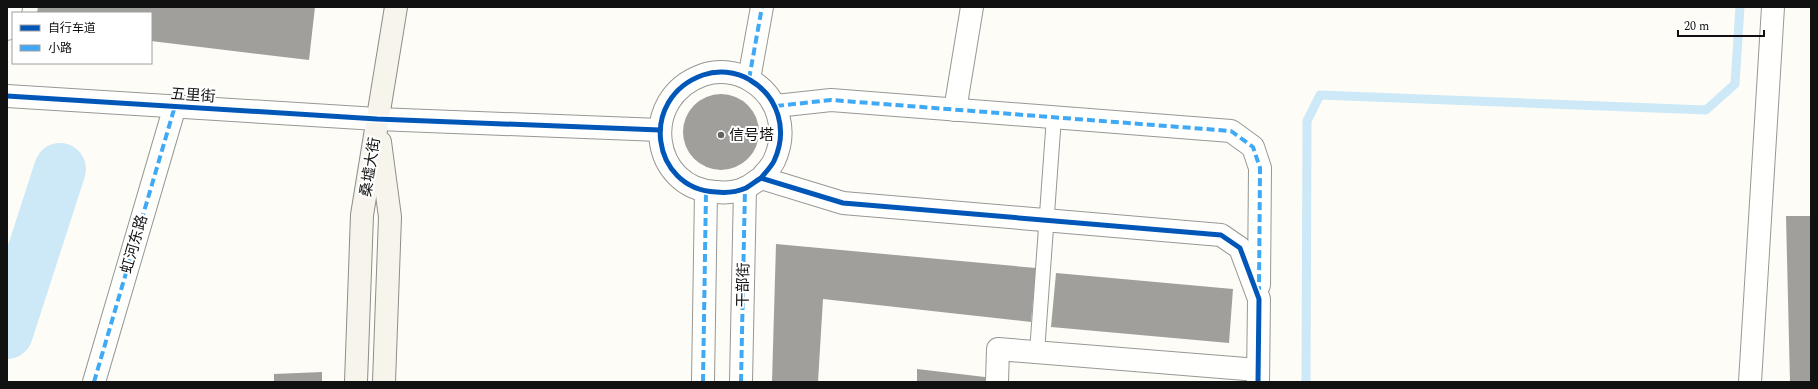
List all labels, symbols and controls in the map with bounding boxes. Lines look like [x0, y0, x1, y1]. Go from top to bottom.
legend [12, 12, 152, 64]
scale bar [1678, 12, 1764, 38]
text: 20 m [1684, 17, 1709, 36]
text: 自行车道 [48, 19, 96, 38]
text: 小路 [48, 39, 72, 58]
street label: 五里街 [170, 82, 216, 109]
place label: 信号塔 [729, 124, 774, 147]
marker: 信号塔 [716, 130, 726, 140]
street label: 桑墟大街 [354, 136, 387, 199]
street label: 虹河东路 [115, 212, 154, 276]
street label: 干部街 [732, 262, 755, 308]

